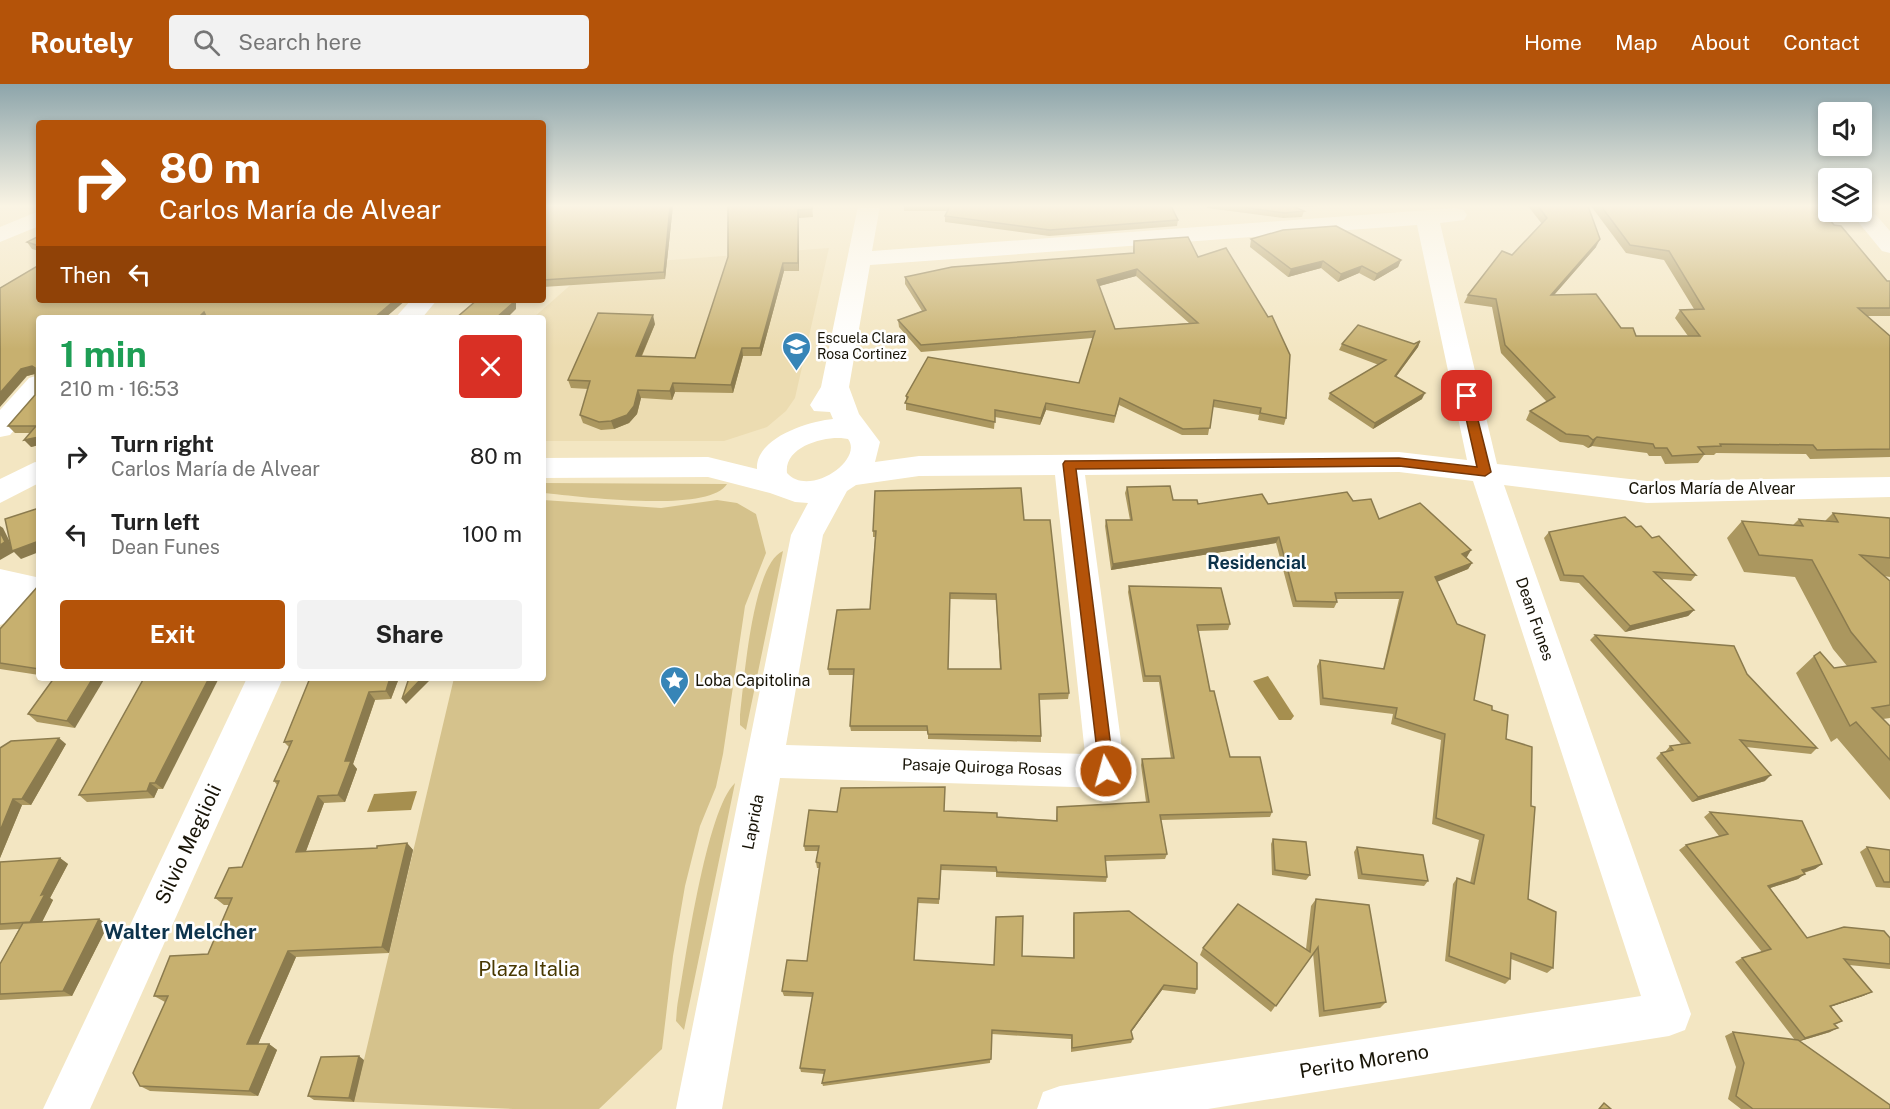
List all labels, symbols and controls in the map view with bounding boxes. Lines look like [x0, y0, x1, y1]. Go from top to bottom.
search box [169, 15, 589, 69]
text: Routely [30, 26, 133, 59]
icon: search [190, 26, 223, 59]
text: Search here [238, 29, 362, 55]
text: Home [1524, 30, 1582, 55]
text: Map [1615, 30, 1658, 55]
text: About [1691, 30, 1750, 55]
text: Contact [1783, 30, 1860, 55]
map controls [1818, 102, 1872, 222]
button: sound [1818, 102, 1872, 156]
text: 80 m [159, 143, 261, 192]
icon: right [60, 144, 138, 222]
button: layers [1818, 168, 1872, 222]
text: Carlos María de Alvear [159, 193, 441, 225]
icon: left [123, 258, 156, 291]
text: Then [60, 262, 111, 288]
school or university icon: Escuela Clara Rosa Cortinez [780, 330, 812, 372]
place label: Escuela Clara Rosa Cortinez [817, 330, 907, 362]
text: 1 min [60, 333, 147, 375]
button: close [459, 335, 522, 398]
pin [1441, 370, 1492, 421]
text: 210 m · 16:53 [60, 377, 179, 401]
icon: arrive [1450, 379, 1483, 412]
text: Turn right [111, 431, 214, 457]
icon: right [60, 440, 93, 473]
text: 80 m [470, 443, 522, 469]
text: Carlos María de Alvear [111, 457, 320, 481]
street label: Carlos María de Alvear [1628, 479, 1796, 498]
text: Turn left [111, 509, 200, 535]
icon: left [60, 518, 93, 551]
text: 100 m [462, 521, 522, 547]
text: Dean Funes [111, 535, 220, 559]
district label: Residencial [1207, 552, 1307, 573]
street label: Dean Funes [1512, 575, 1558, 663]
button: Exit [60, 600, 285, 669]
button: Share [297, 600, 522, 669]
place icon: Loba Capitolina [658, 664, 690, 706]
place label: Loba Capitolina [695, 671, 810, 690]
position arrow [1074, 739, 1138, 803]
street label: Pasaje Quiroga Rosas [902, 755, 1062, 779]
street label: Silvio Meglioli [150, 780, 226, 908]
street label: Laprida [738, 793, 768, 851]
district label: Walter Melcher [103, 919, 257, 944]
park label: Plaza Italia [478, 957, 580, 981]
street label: Perito Moreno [1297, 1039, 1431, 1083]

